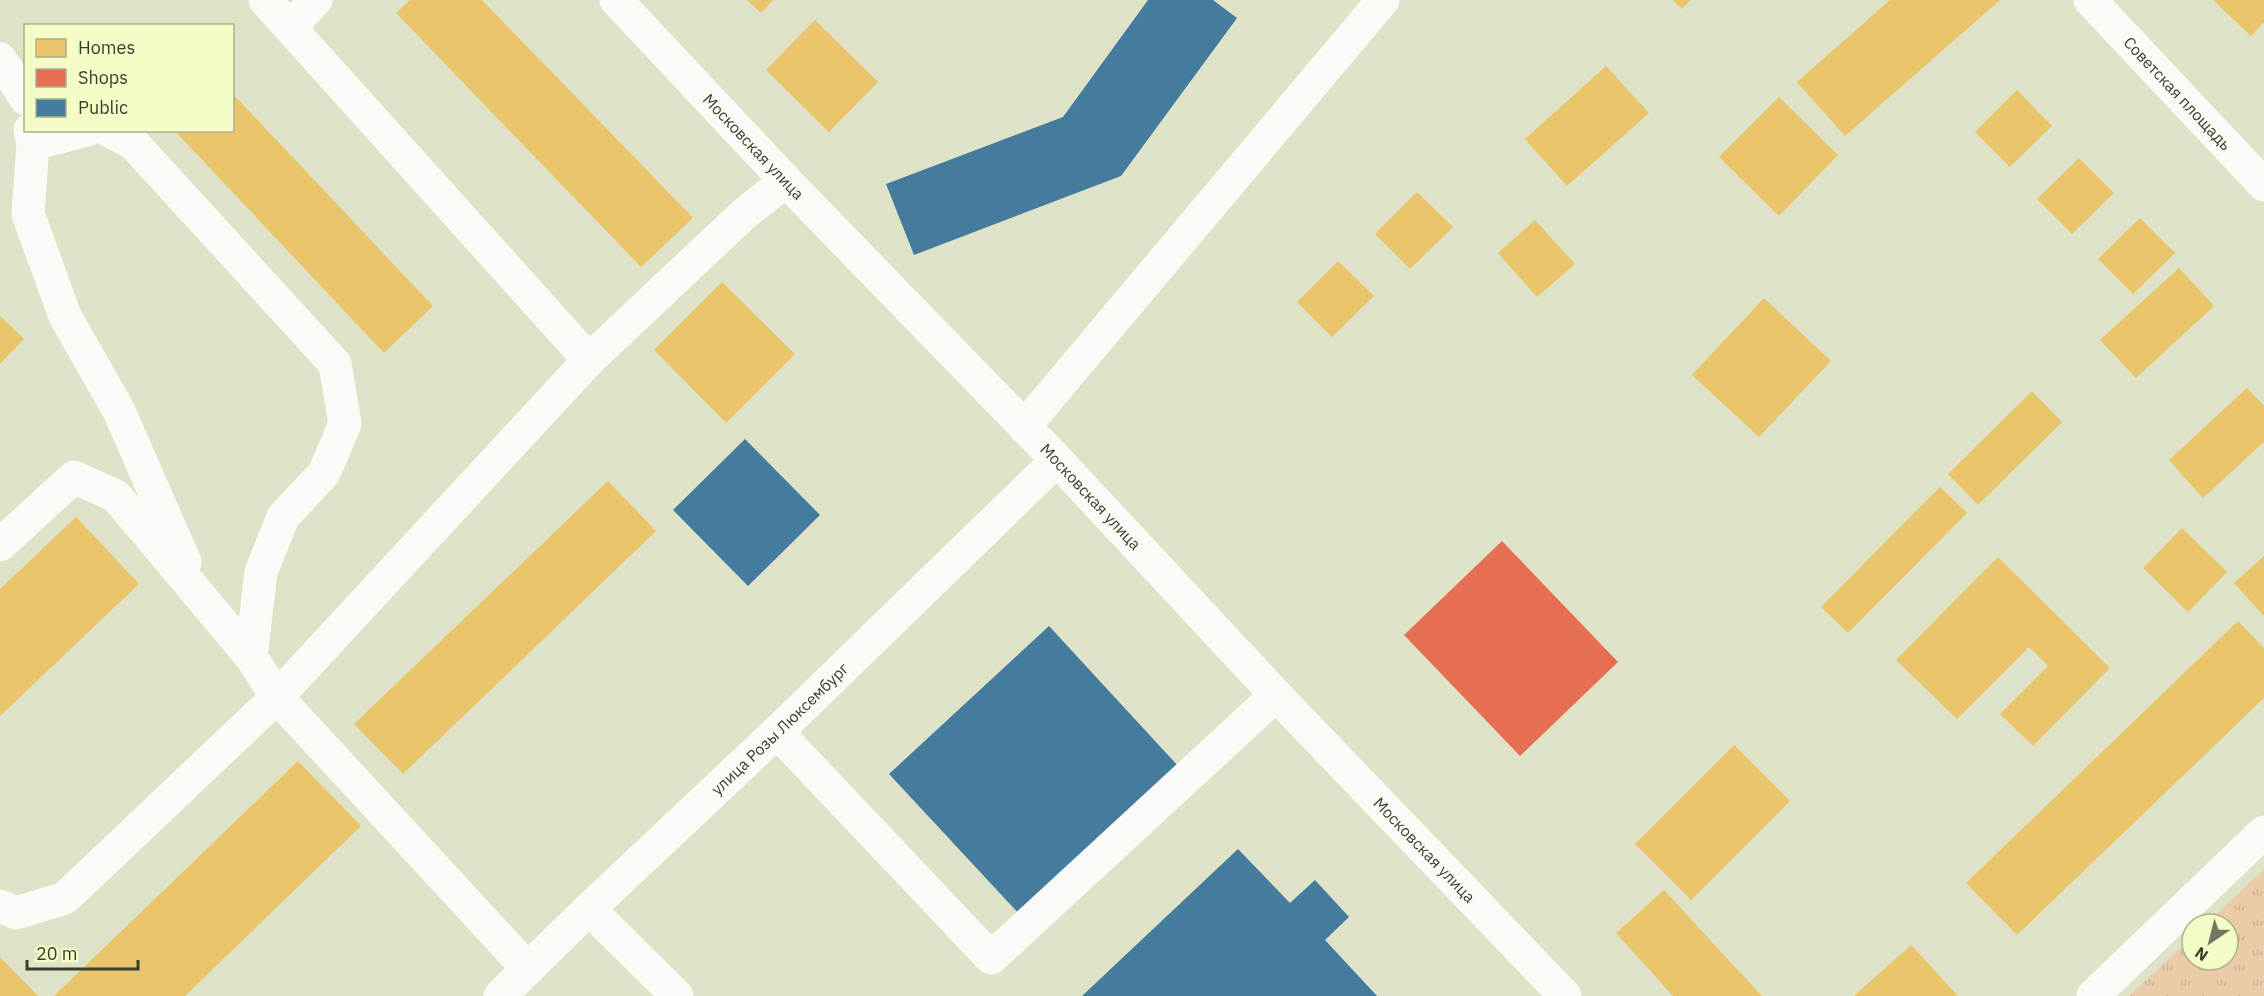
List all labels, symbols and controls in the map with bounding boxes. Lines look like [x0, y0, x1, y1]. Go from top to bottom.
legend [24, 24, 234, 132]
street label: Советская площадь [2120, 32, 2236, 154]
text: Homes [78, 36, 135, 59]
text: Shops [78, 66, 128, 89]
street label: Московская улица [699, 89, 809, 204]
text: Public [78, 96, 128, 119]
street label: Московская улица [1036, 439, 1146, 554]
street label: улица Розы Люксембург [707, 658, 853, 799]
street label: Московская улица [1369, 793, 1480, 907]
north arrow [2180, 912, 2240, 972]
scale bar [27, 933, 138, 971]
text: 20 m [36, 942, 78, 965]
text: N [2191, 943, 2212, 966]

